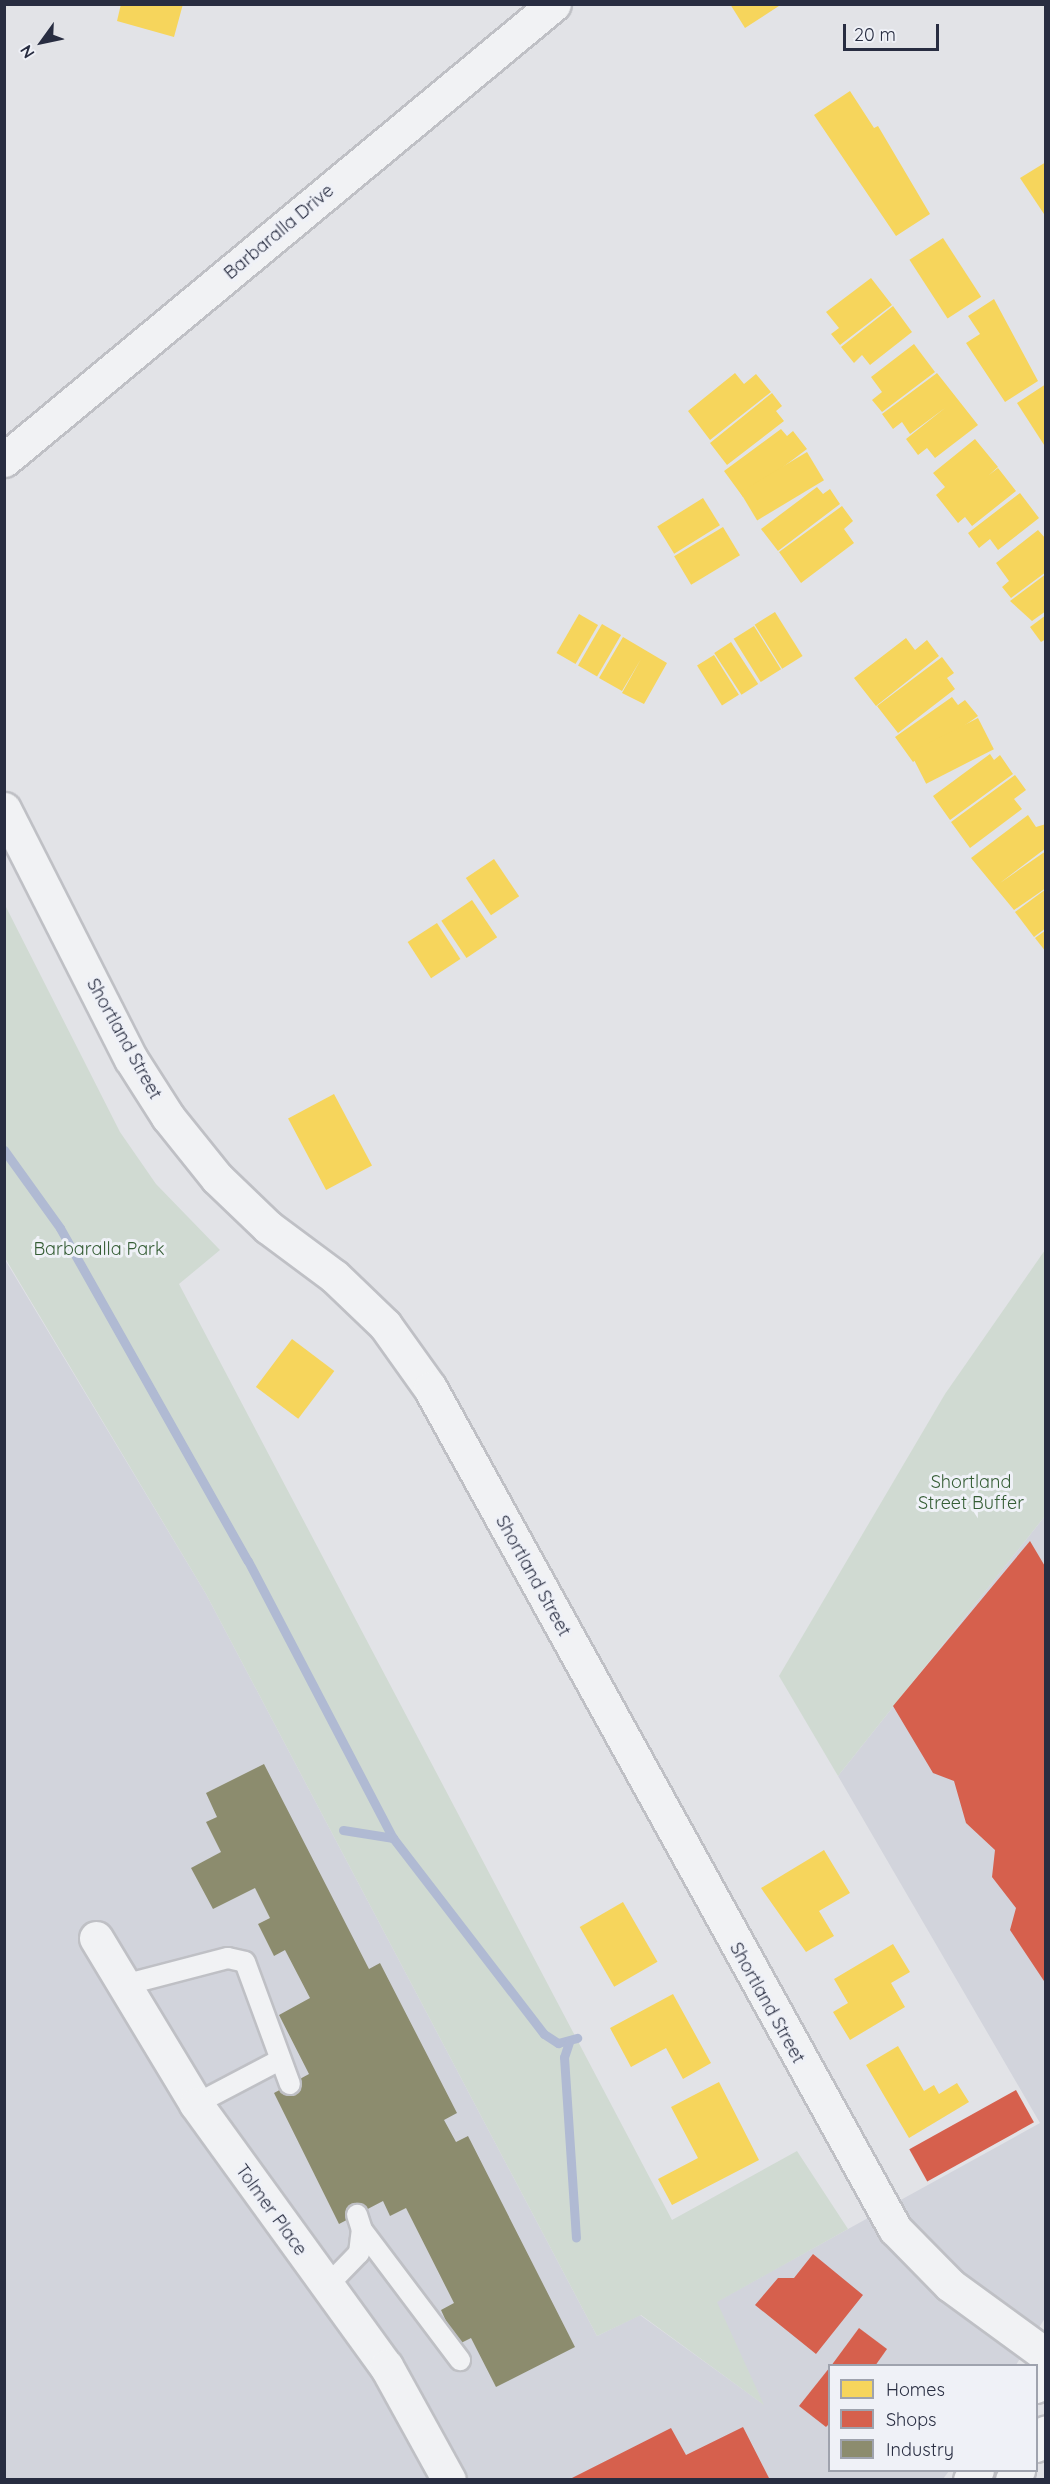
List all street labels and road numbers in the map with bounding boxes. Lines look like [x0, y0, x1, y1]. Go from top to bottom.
street label: Barbaralla Drive [220, 180, 338, 284]
street label: Shortland Street [82, 975, 166, 1103]
street label: Shortland Street [491, 1512, 575, 1640]
street label: Shortland Street [725, 1939, 809, 2067]
street label: Tolmer Place [231, 2160, 311, 2260]

